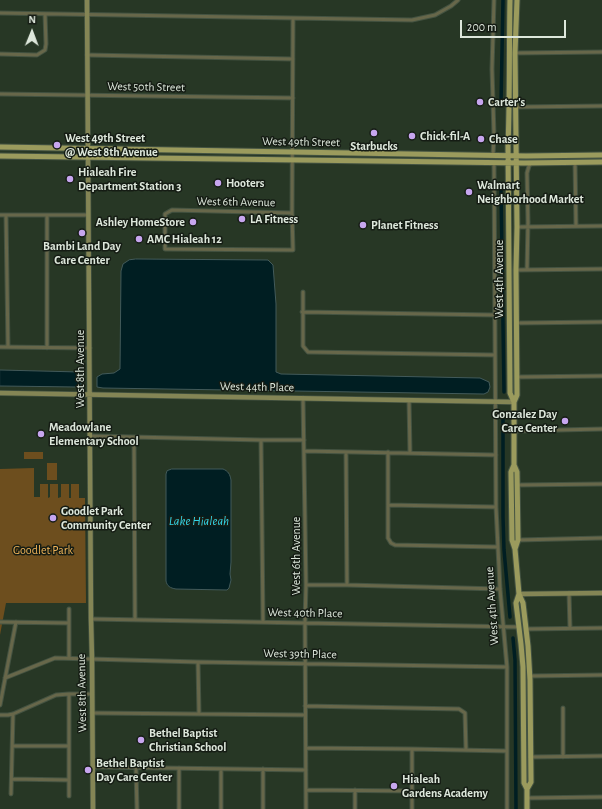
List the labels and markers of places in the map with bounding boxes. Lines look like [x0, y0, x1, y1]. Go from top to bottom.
place label: Carter's [488, 95, 525, 109]
marker: Carter's [475, 97, 485, 107]
marker: Starbucks [369, 128, 379, 138]
place label: Chick-fil-A [420, 129, 470, 143]
place label: West 49th Street @ West 8th Avenue [65, 131, 158, 159]
marker: Chick-fil-A [407, 131, 417, 141]
place label: Chase [489, 132, 518, 146]
marker: Chase [476, 134, 486, 144]
place label: Starbucks [350, 139, 398, 153]
marker: West 49th Street @ West 8th Avenue [52, 140, 62, 150]
place label: Hialeah Fire Department Station 3 [78, 165, 181, 193]
marker: Hialeah Fire Department Station 3 [65, 174, 75, 184]
place label: Hooters [226, 176, 264, 190]
marker: Hooters [213, 178, 223, 188]
place label: Walmart Neighborhood Market [477, 178, 584, 206]
marker: Walmart Neighborhood Market [464, 187, 474, 197]
place label: LA Fitness [250, 212, 298, 226]
marker: LA Fitness [237, 214, 247, 224]
place label: Ashley HomeStore [96, 215, 185, 229]
marker: Ashley HomeStore [188, 217, 198, 227]
place label: Planet Fitness [371, 218, 438, 232]
marker: Planet Fitness [358, 220, 368, 230]
marker: Bambi Land Day Care Center [77, 228, 87, 238]
place label: AMC Hialeah 12 [147, 232, 222, 246]
marker: AMC Hialeah 12 [134, 234, 144, 244]
place label: Bambi Land Day Care Center [43, 239, 121, 267]
place label: Gonzalez Day Care Center [492, 407, 557, 435]
marker: Gonzalez Day Care Center [560, 416, 570, 426]
place label: Meadowlane Elementary School [49, 420, 139, 448]
marker: Meadowlane Elementary School [36, 429, 46, 439]
place label: Goodlet Park Community Center [61, 504, 151, 532]
marker: Goodlet Park Community Center [48, 513, 58, 523]
place label: Bethel Baptist Christian School [149, 726, 226, 754]
marker: Bethel Baptist Christian School [136, 735, 146, 745]
place label: Bethel Baptist Day Care Center [96, 756, 172, 784]
marker: Bethel Baptist Day Care Center [83, 765, 93, 775]
place label: Hialeah Gardens Academy [402, 772, 488, 800]
marker: Hialeah Gardens Academy [389, 781, 399, 791]

